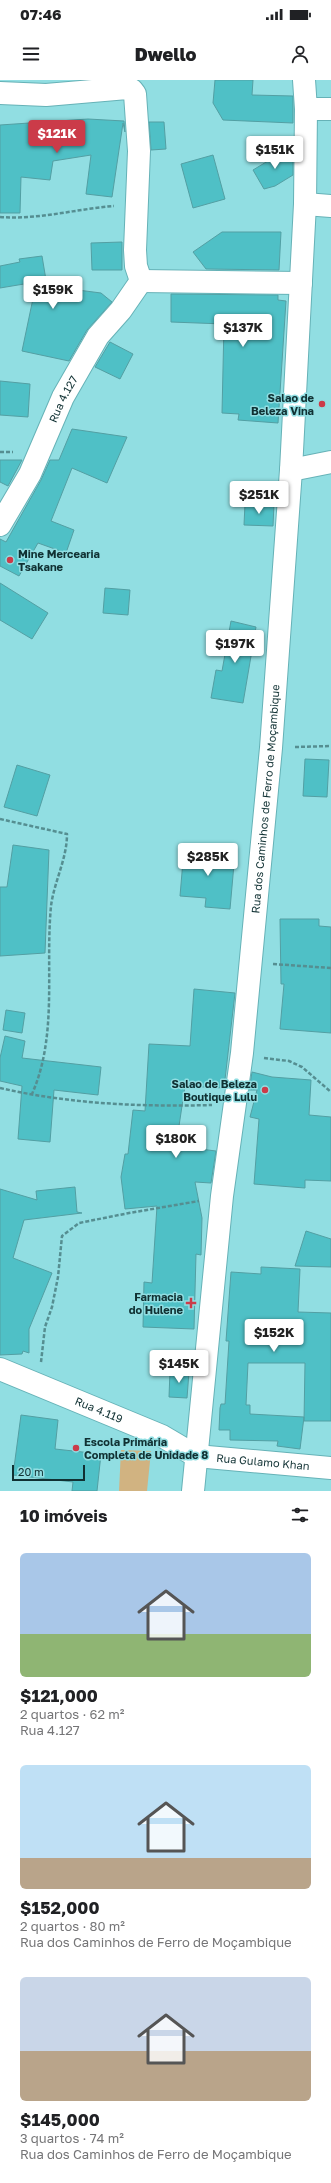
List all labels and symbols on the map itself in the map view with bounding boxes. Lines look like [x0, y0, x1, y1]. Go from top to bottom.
pin: $121K [29, 120, 85, 154]
pin: $151K [247, 136, 303, 170]
pin: $159K [25, 276, 81, 310]
pin: $137K [215, 314, 271, 348]
street label: Rua 4.127 [46, 373, 80, 424]
place label: Salao de Beleza Vina [251, 391, 315, 417]
marker: Salao de Beleza Vina [317, 399, 327, 409]
pin: $251K [231, 481, 287, 515]
place label: Mine Mercearia Tsakane [18, 547, 100, 573]
marker: Mine Mercearia Tsakane [5, 555, 15, 565]
pin: $197K [207, 630, 263, 664]
street label: Rua dos Caminhos de Ferro de Moçambique [248, 684, 282, 914]
pin: $285K [180, 843, 236, 877]
place label: Salao de Beleza Boutique Lulu [172, 1077, 257, 1103]
marker: Salao de Beleza Boutique Lulu [260, 1085, 270, 1095]
pin: $180K [148, 1125, 204, 1159]
place label: Farmacia do Hulene [129, 1290, 183, 1316]
marker: Farmacia do Hulene [186, 1298, 196, 1308]
pin: $152K [246, 1319, 302, 1353]
pin: $145K [151, 1350, 207, 1384]
street label: Rua 4.119 [73, 1394, 125, 1425]
place label: Escola Primária Completa de Unidade 8 [84, 1435, 208, 1461]
marker: Escola Primária Completa de Unidade 8 [71, 1443, 81, 1453]
street label: Rua Gulamo Khan [216, 1451, 310, 1472]
scale bar [12, 1463, 85, 1482]

